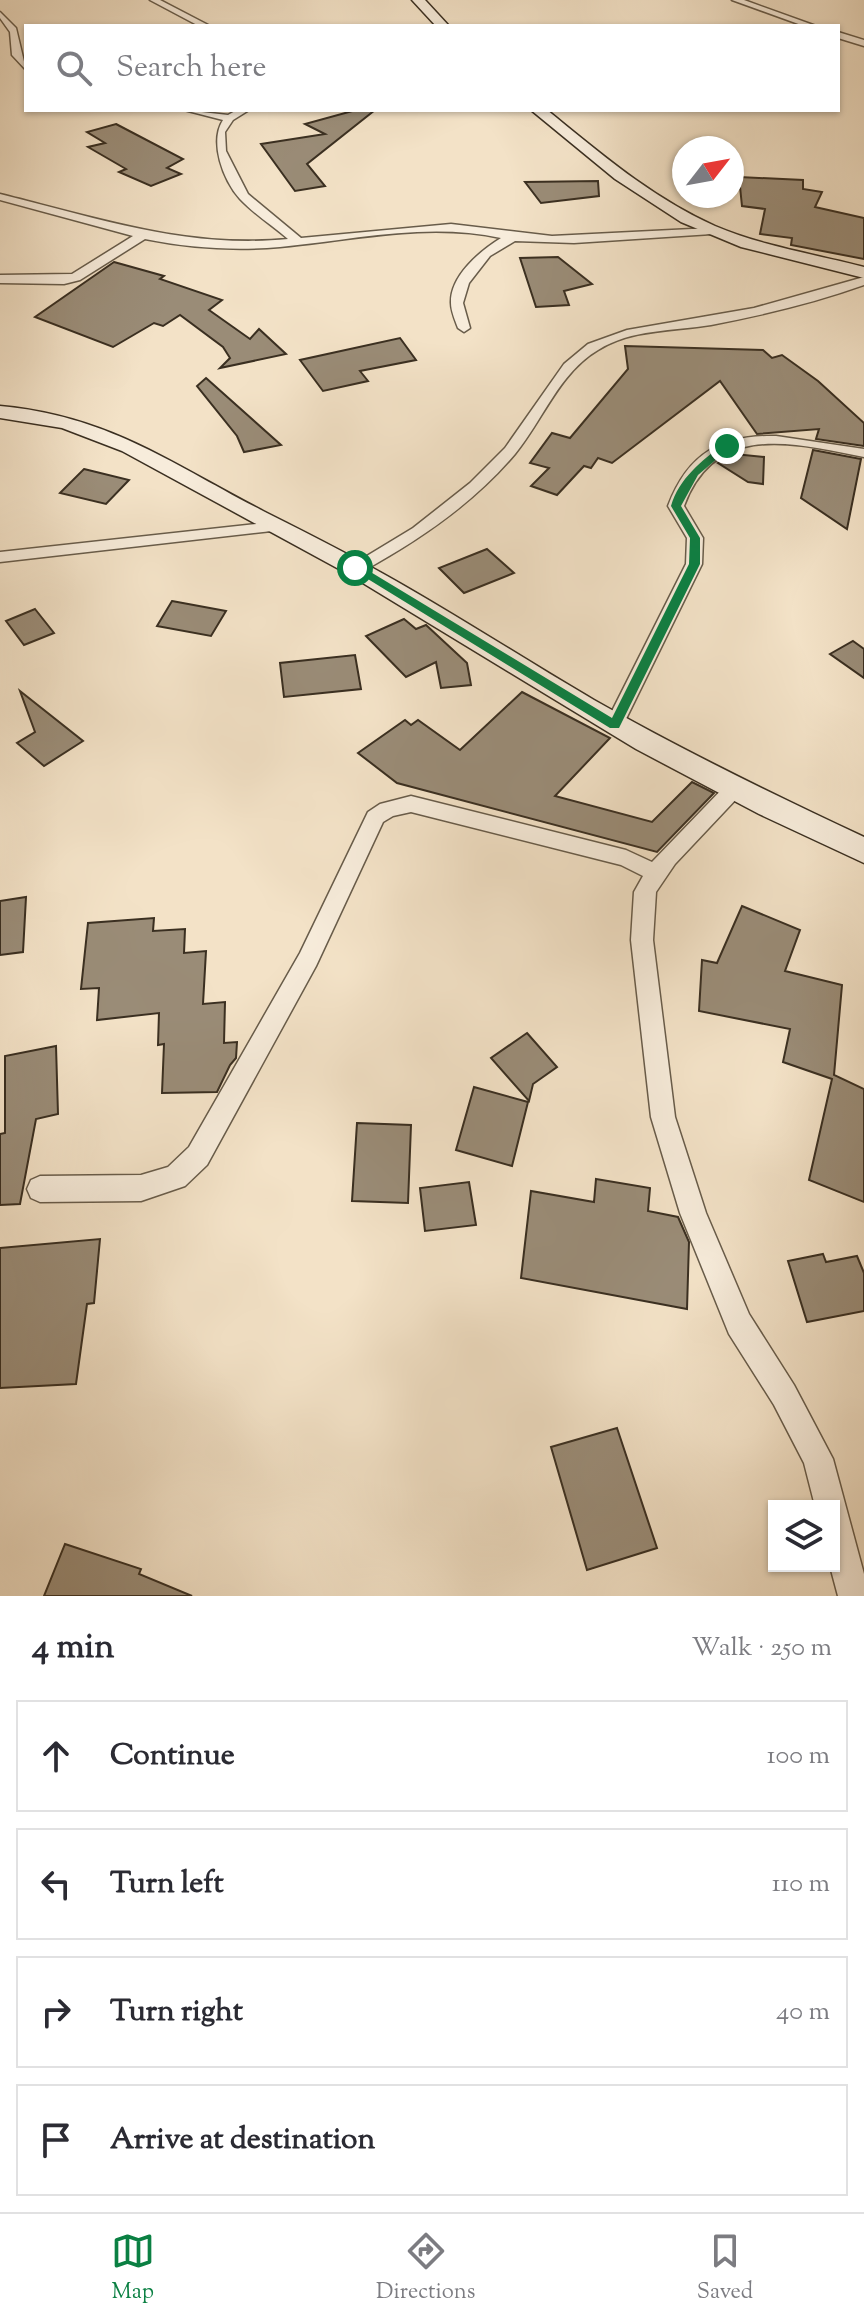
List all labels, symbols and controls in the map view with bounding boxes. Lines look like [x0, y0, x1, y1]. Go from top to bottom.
search box [24, 24, 840, 112]
icon: search [52, 46, 96, 90]
text: Search here [116, 47, 266, 90]
north arrow [672, 136, 744, 208]
route end [709, 428, 745, 464]
route start [337, 550, 373, 586]
map controls [768, 1500, 840, 1572]
button: layers [768, 1500, 840, 1572]
text: 4 min [32, 1624, 114, 1673]
text: Walk · 250 m [691, 1630, 832, 1667]
icon: ahead [34, 1734, 78, 1778]
text: Continue [110, 1735, 235, 1778]
text: 100 m [767, 1738, 830, 1775]
icon: left [34, 1862, 78, 1906]
text: Turn left [110, 1863, 224, 1906]
text: 110 m [772, 1866, 830, 1903]
icon: right [34, 1990, 78, 2034]
text: Turn right [110, 1991, 243, 2034]
text: 40 m [776, 1994, 830, 2031]
icon: arrive [34, 2118, 78, 2162]
text: Arrive at destination [110, 2119, 375, 2162]
tab: Map [111, 2229, 155, 2309]
tab: Directions [376, 2229, 475, 2309]
tab: Saved [697, 2229, 753, 2309]

